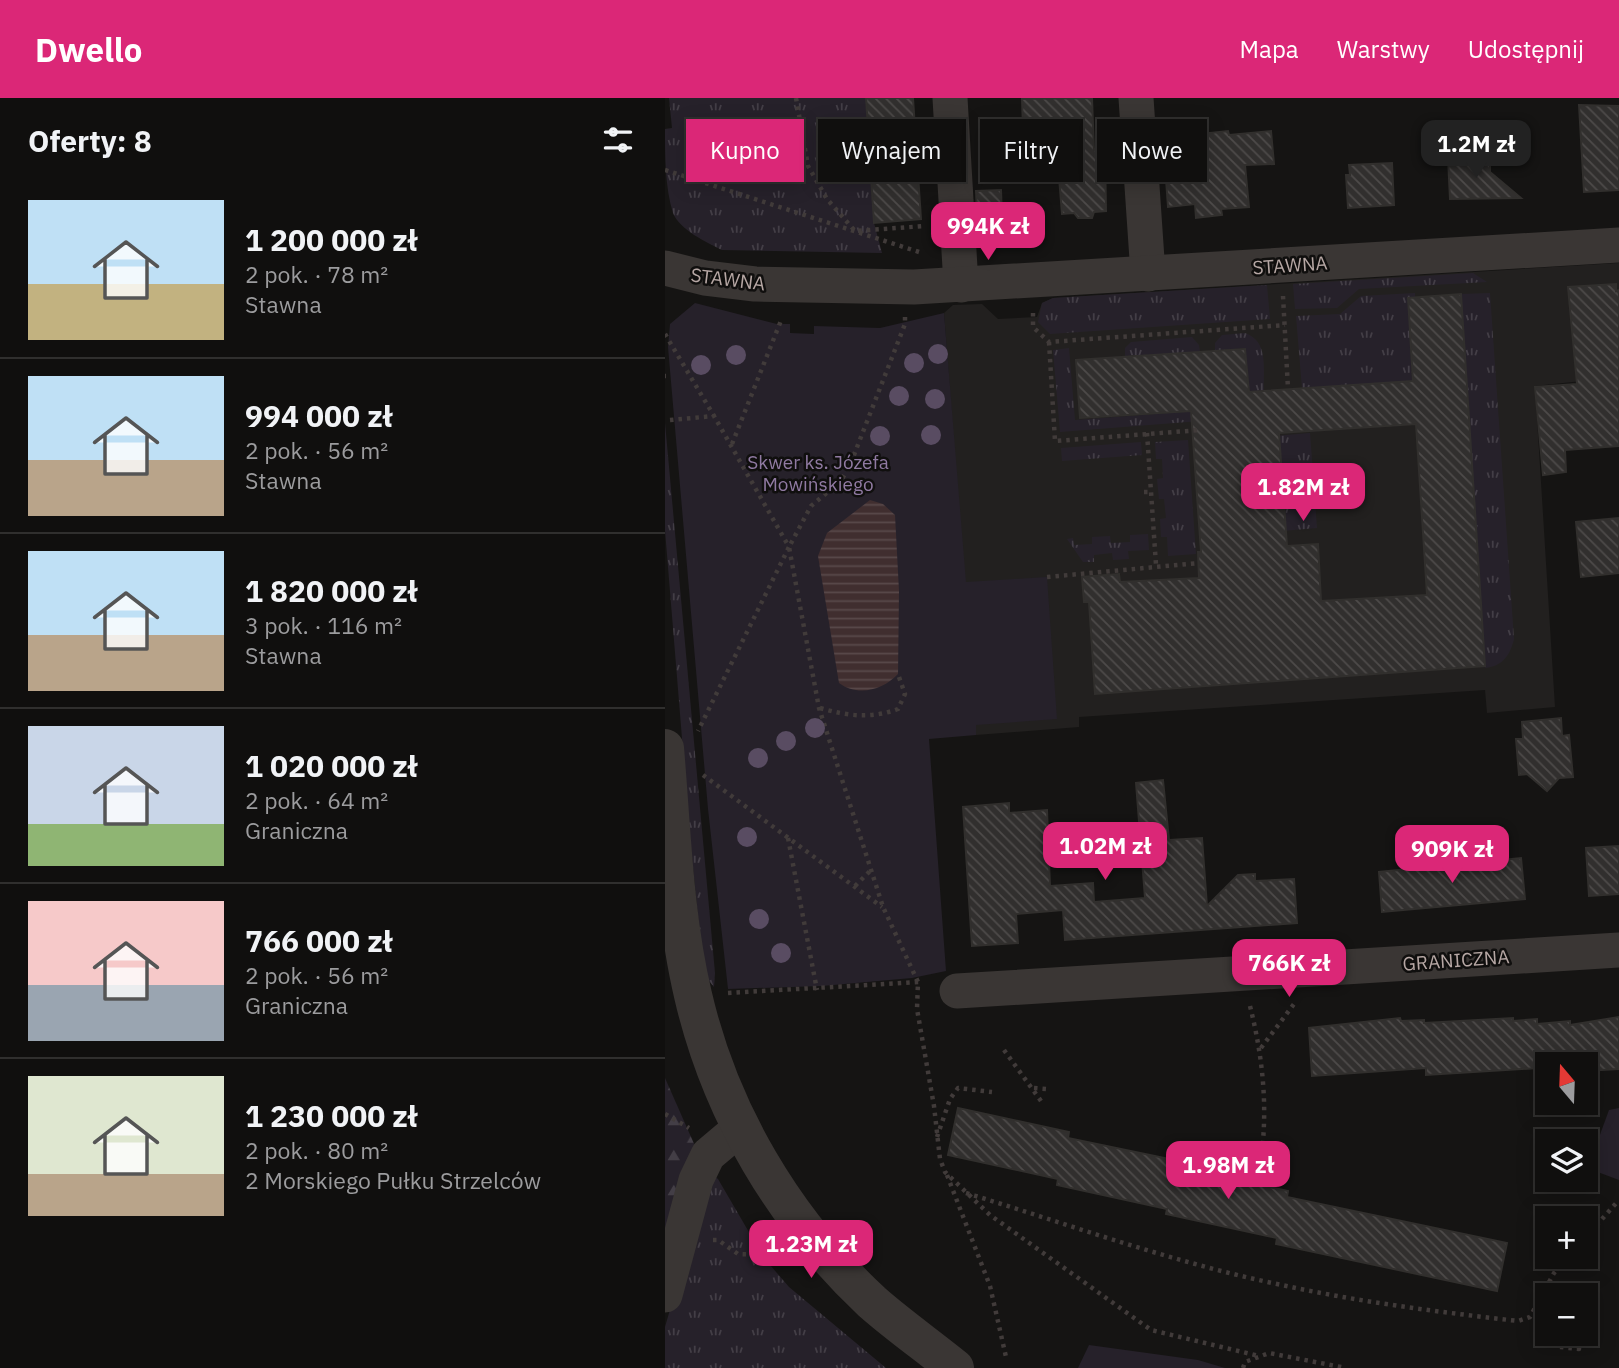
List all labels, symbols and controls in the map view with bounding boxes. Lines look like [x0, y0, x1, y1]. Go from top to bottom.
text: Dwello [35, 28, 142, 71]
text: Mapa [1240, 33, 1299, 65]
text: Warstwy [1337, 33, 1430, 65]
text: Udostępnij [1468, 33, 1584, 65]
chip: Kupno [686, 119, 804, 182]
chip: Wynajem [818, 119, 966, 182]
chip: Filtry [980, 119, 1083, 182]
chip: Nowe [1097, 119, 1207, 182]
pin: 1.2M zł [1411, 120, 1541, 180]
text: Oferty: 8 [28, 121, 152, 160]
icon: filters [599, 121, 637, 159]
text: 1.2M zł [1437, 128, 1515, 158]
pin: 994K zł [923, 202, 1053, 262]
text: 994K zł [947, 210, 1029, 240]
text: 1 200 000 zł [245, 220, 417, 259]
icon: home [84, 228, 168, 312]
street label: STAWNA [1252, 250, 1328, 280]
text: 2 pok. · 78 m² [245, 259, 388, 289]
street label: STAWNA [689, 263, 767, 295]
text: Stawna [245, 289, 322, 319]
text: 994 000 zł [245, 396, 392, 435]
icon: home [84, 404, 168, 488]
text: 2 pok. · 56 m² [245, 435, 388, 465]
park label: Skwer ks. Józefa Mowińskiego [747, 450, 889, 496]
pin: 1.82M zł [1231, 464, 1375, 523]
text: Stawna [245, 465, 322, 495]
text: 1.82M zł [1257, 471, 1349, 501]
text: 1 820 000 zł [245, 571, 417, 610]
icon: home [84, 579, 168, 663]
text: 3 pok. · 116 m² [245, 610, 402, 640]
text: Stawna [245, 640, 322, 670]
text: 1 020 000 zł [245, 746, 417, 785]
icon: home [84, 754, 168, 838]
text: 2 pok. · 64 m² [245, 785, 388, 815]
text: Graniczna [245, 815, 348, 845]
pin: 1.02M zł [1033, 822, 1177, 882]
pin: 909K zł [1387, 826, 1517, 885]
text: 1.02M zł [1059, 830, 1151, 860]
text: 909K zł [1411, 833, 1493, 863]
text: 766 000 zł [245, 921, 392, 960]
icon: home [84, 929, 168, 1013]
pin: 766K zł [1224, 940, 1354, 999]
street label: GRANICZNA [1402, 944, 1510, 976]
text: 766K zł [1248, 947, 1330, 977]
text: 2 pok. · 56 m² [245, 960, 388, 990]
text: Graniczna [245, 990, 348, 1020]
north arrow [1535, 1052, 1598, 1115]
map controls [1535, 1052, 1598, 1346]
text: 1 230 000 zł [245, 1096, 417, 1135]
icon: home [84, 1104, 168, 1188]
button: layers [1535, 1129, 1598, 1192]
text: 2 pok. · 80 m² [245, 1135, 388, 1165]
pin: 1.98M zł [1156, 1142, 1300, 1201]
text: 1.98M zł [1182, 1149, 1274, 1179]
text: 2 Morskiego Pułku Strzelców [245, 1165, 541, 1195]
button: + [1535, 1206, 1598, 1269]
pin: 1.23M zł [739, 1220, 883, 1280]
text: 1.23M zł [765, 1228, 857, 1258]
button: − [1535, 1283, 1598, 1346]

